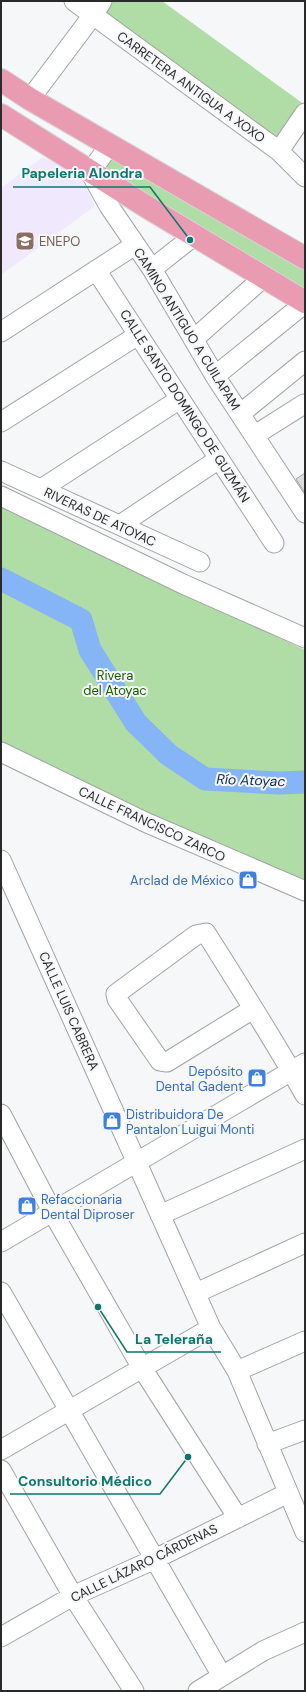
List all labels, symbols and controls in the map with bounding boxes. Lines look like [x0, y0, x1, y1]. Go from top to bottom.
street label: CARRETERA ANTIGUA A XOXO [114, 27, 268, 147]
callout: Papeleria Alondra [13, 161, 150, 187]
text: Papeleria Alondra [21, 164, 143, 182]
school or university icon: ENEPO [14, 230, 36, 252]
place label: ENEPO [39, 233, 80, 250]
street label: CAMINO ANTIGUO A CUILAPAM [130, 245, 244, 413]
street label: CALLE SANTO DOMINGO DE GUZMÁN [116, 306, 255, 506]
street label: RIVERAS DE ATOYAC [41, 484, 159, 550]
park label: Rivera del Atoyac [83, 667, 147, 699]
water label: Río Atoyac [216, 770, 286, 790]
street label: CALLE FRANCISCO ZARCO [76, 782, 228, 866]
shop icon: Arclad de México [237, 869, 259, 891]
place label: Arclad de México [130, 872, 234, 889]
street label: CALLE LUIS CABRERA [35, 949, 103, 1073]
place label: Depósito Dental Gadent [156, 1063, 243, 1095]
shop icon: Depósito Dental Gadent [246, 1067, 268, 1089]
place label: Distribuidora De Pantalon Luigui Monti [126, 1106, 255, 1138]
shop icon: Distribuidora De Pantalon Luigui Monti [101, 1110, 123, 1132]
place label: Refaccionaria Dental Diproser [41, 1191, 135, 1223]
shop icon: Refaccionaria Dental Diproser [16, 1195, 38, 1217]
callout: La Teleraña [127, 1326, 221, 1352]
text: La Teleraña [135, 1330, 213, 1348]
callout: Consultorio Médico [10, 1468, 160, 1494]
text: Consultorio Médico [18, 1472, 152, 1490]
street label: CALLE LÁZARO CÁRDENAS [67, 1519, 220, 1606]

